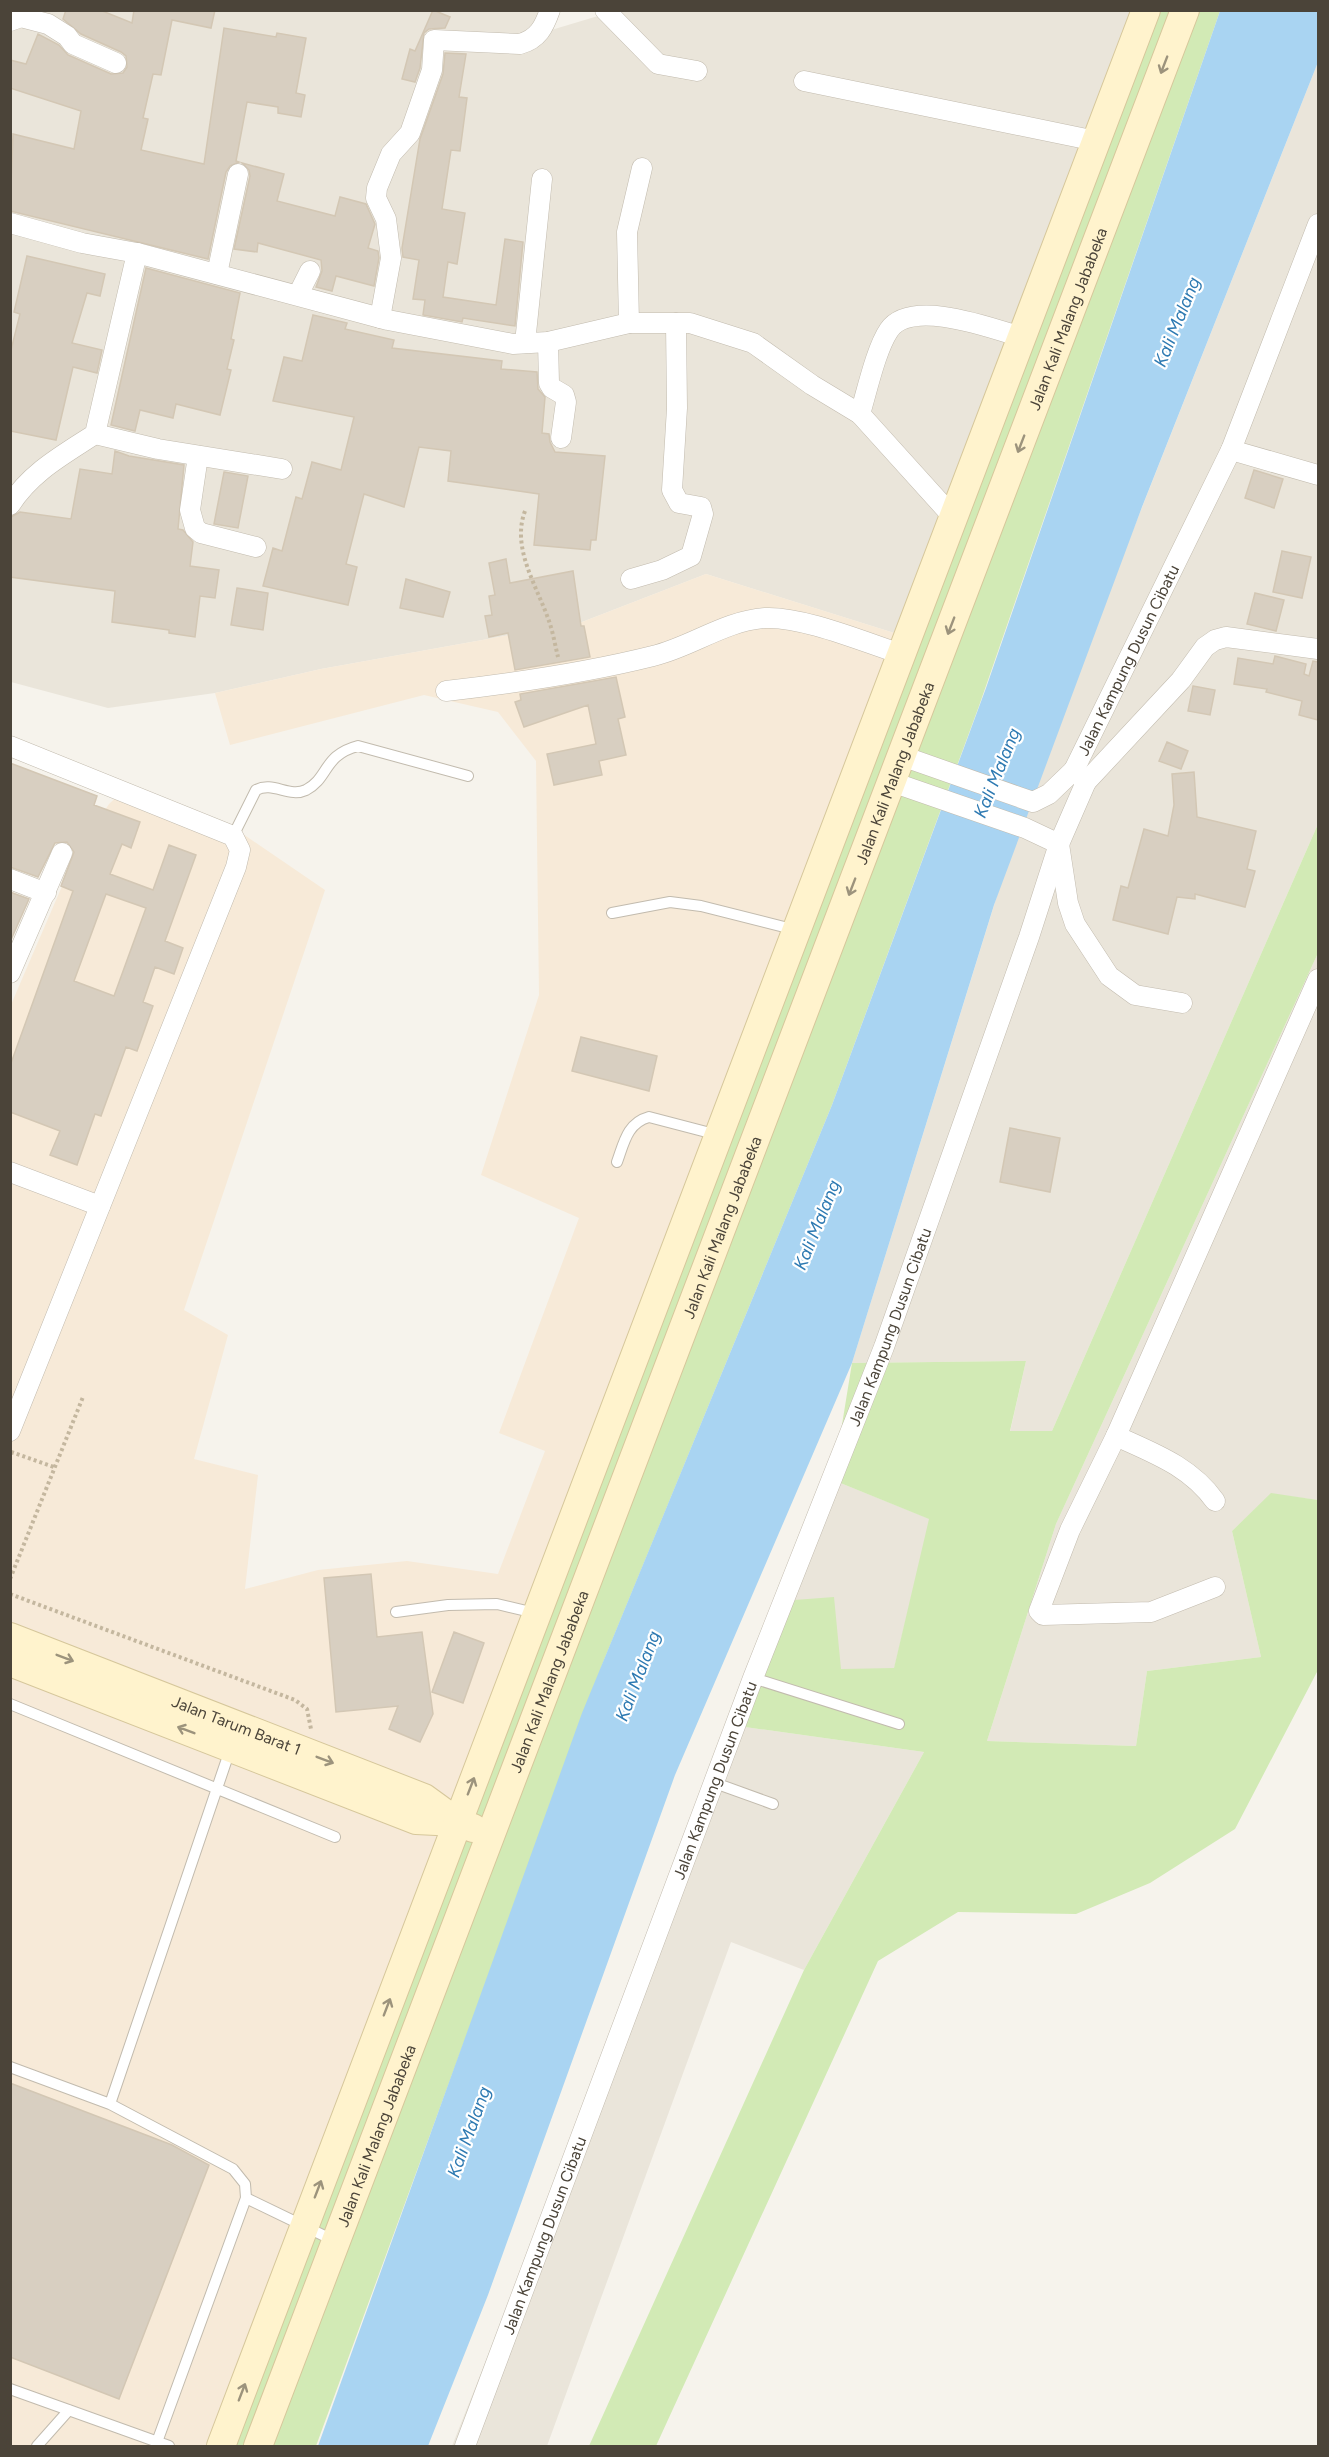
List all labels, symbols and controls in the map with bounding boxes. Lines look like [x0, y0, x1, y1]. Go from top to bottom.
one-way arrow [1158, 55, 1169, 74]
street label: Jalan Kali Malang Jababeka [1024, 225, 1111, 413]
water label: Kali Malang [1149, 273, 1205, 370]
one-way arrow [1014, 434, 1025, 453]
street label: Jalan Kampung Dusun Cibatu [1073, 561, 1183, 758]
one-way arrow [945, 616, 956, 635]
street label: Jalan Kali Malang Jababeka [851, 679, 938, 867]
water label: Kali Malang [969, 724, 1025, 821]
one-way arrow [846, 877, 857, 896]
street label: Jalan Kali Malang Jababeka [678, 1133, 765, 1321]
water label: Kali Malang [789, 1176, 845, 1273]
street label: Jalan Kampung Dusun Cibatu [844, 1225, 935, 1429]
street label: Jalan Kali Malang Jababeka [506, 1588, 592, 1775]
water label: Kali Malang [611, 1627, 665, 1724]
one-way arrow [55, 1653, 74, 1664]
street label: Jalan Kampung Dusun Cibatu [669, 1679, 760, 1882]
street label: Jalan Tarum Barat 1 [169, 1691, 304, 1759]
one-way arrow [177, 1724, 195, 1735]
one-way arrow [315, 1755, 334, 1766]
one-way arrow [466, 1777, 477, 1795]
one-way arrow [382, 1998, 393, 2017]
street label: Jalan Kali Malang Jababeka [333, 2042, 419, 2230]
water label: Kali Malang [442, 2083, 496, 2180]
street label: Jalan Kampung Dusun Cibatu [498, 2134, 590, 2337]
one-way arrow [313, 2181, 324, 2199]
one-way arrow [237, 2383, 248, 2402]

